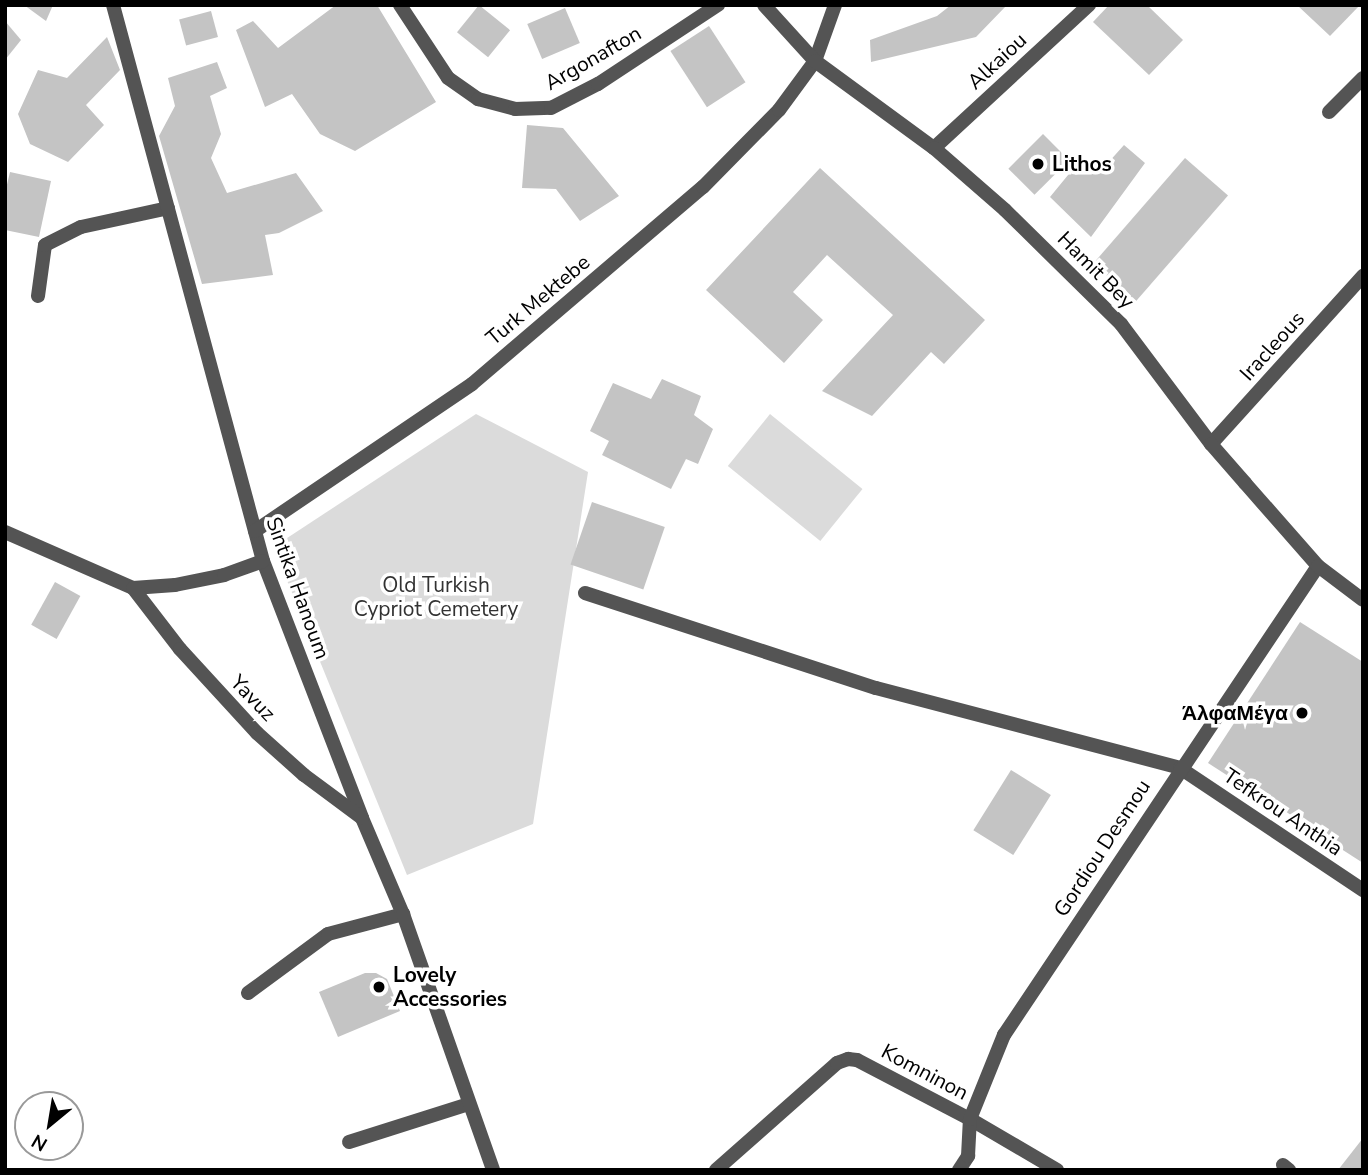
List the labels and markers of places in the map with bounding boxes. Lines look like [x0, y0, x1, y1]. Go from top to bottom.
place label: Lithos [1052, 151, 1112, 177]
marker: Lithos [1030, 156, 1046, 172]
place label: ΆλφαΜέγα [1182, 700, 1288, 726]
marker: ΆλφαΜέγα [1294, 705, 1310, 721]
place label: Lovely Accessories [393, 962, 507, 1012]
marker: Lovely Accessories [371, 979, 387, 995]

